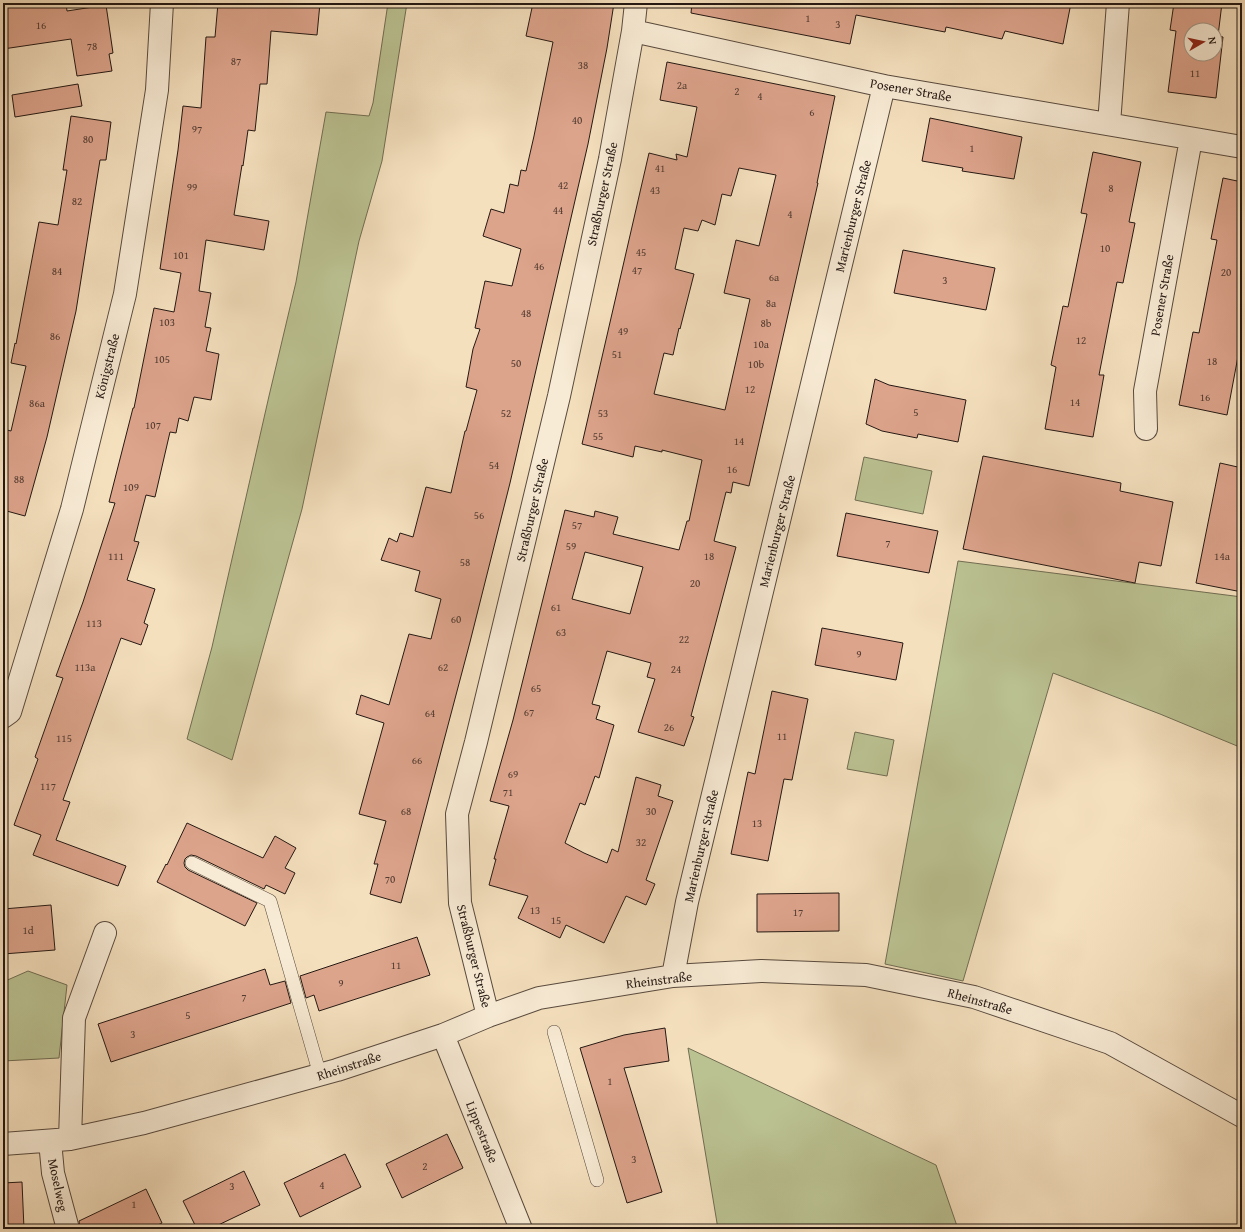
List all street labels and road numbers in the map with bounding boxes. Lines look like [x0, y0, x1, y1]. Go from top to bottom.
street label: Posener Straße [869, 73, 953, 107]
street label: Straßburger Straße [582, 140, 622, 248]
street label: Marienburger Straße [830, 158, 876, 274]
street label: Posener Straße [1145, 253, 1179, 337]
street label: Königstraße [90, 331, 124, 401]
street label: Straßburger Straße [511, 456, 553, 564]
street label: Marienburger Straße [754, 473, 800, 589]
street label: Marienburger Straße [679, 788, 723, 904]
street label: Straßburger Straße [452, 902, 496, 1010]
street label: Rheinstraße [625, 967, 693, 993]
street label: Rheinstraße [945, 983, 1015, 1019]
street label: Rheinstraße [314, 1047, 384, 1085]
street label: Lippestraße [461, 1098, 503, 1166]
street label: Moselweg [43, 1157, 73, 1214]

